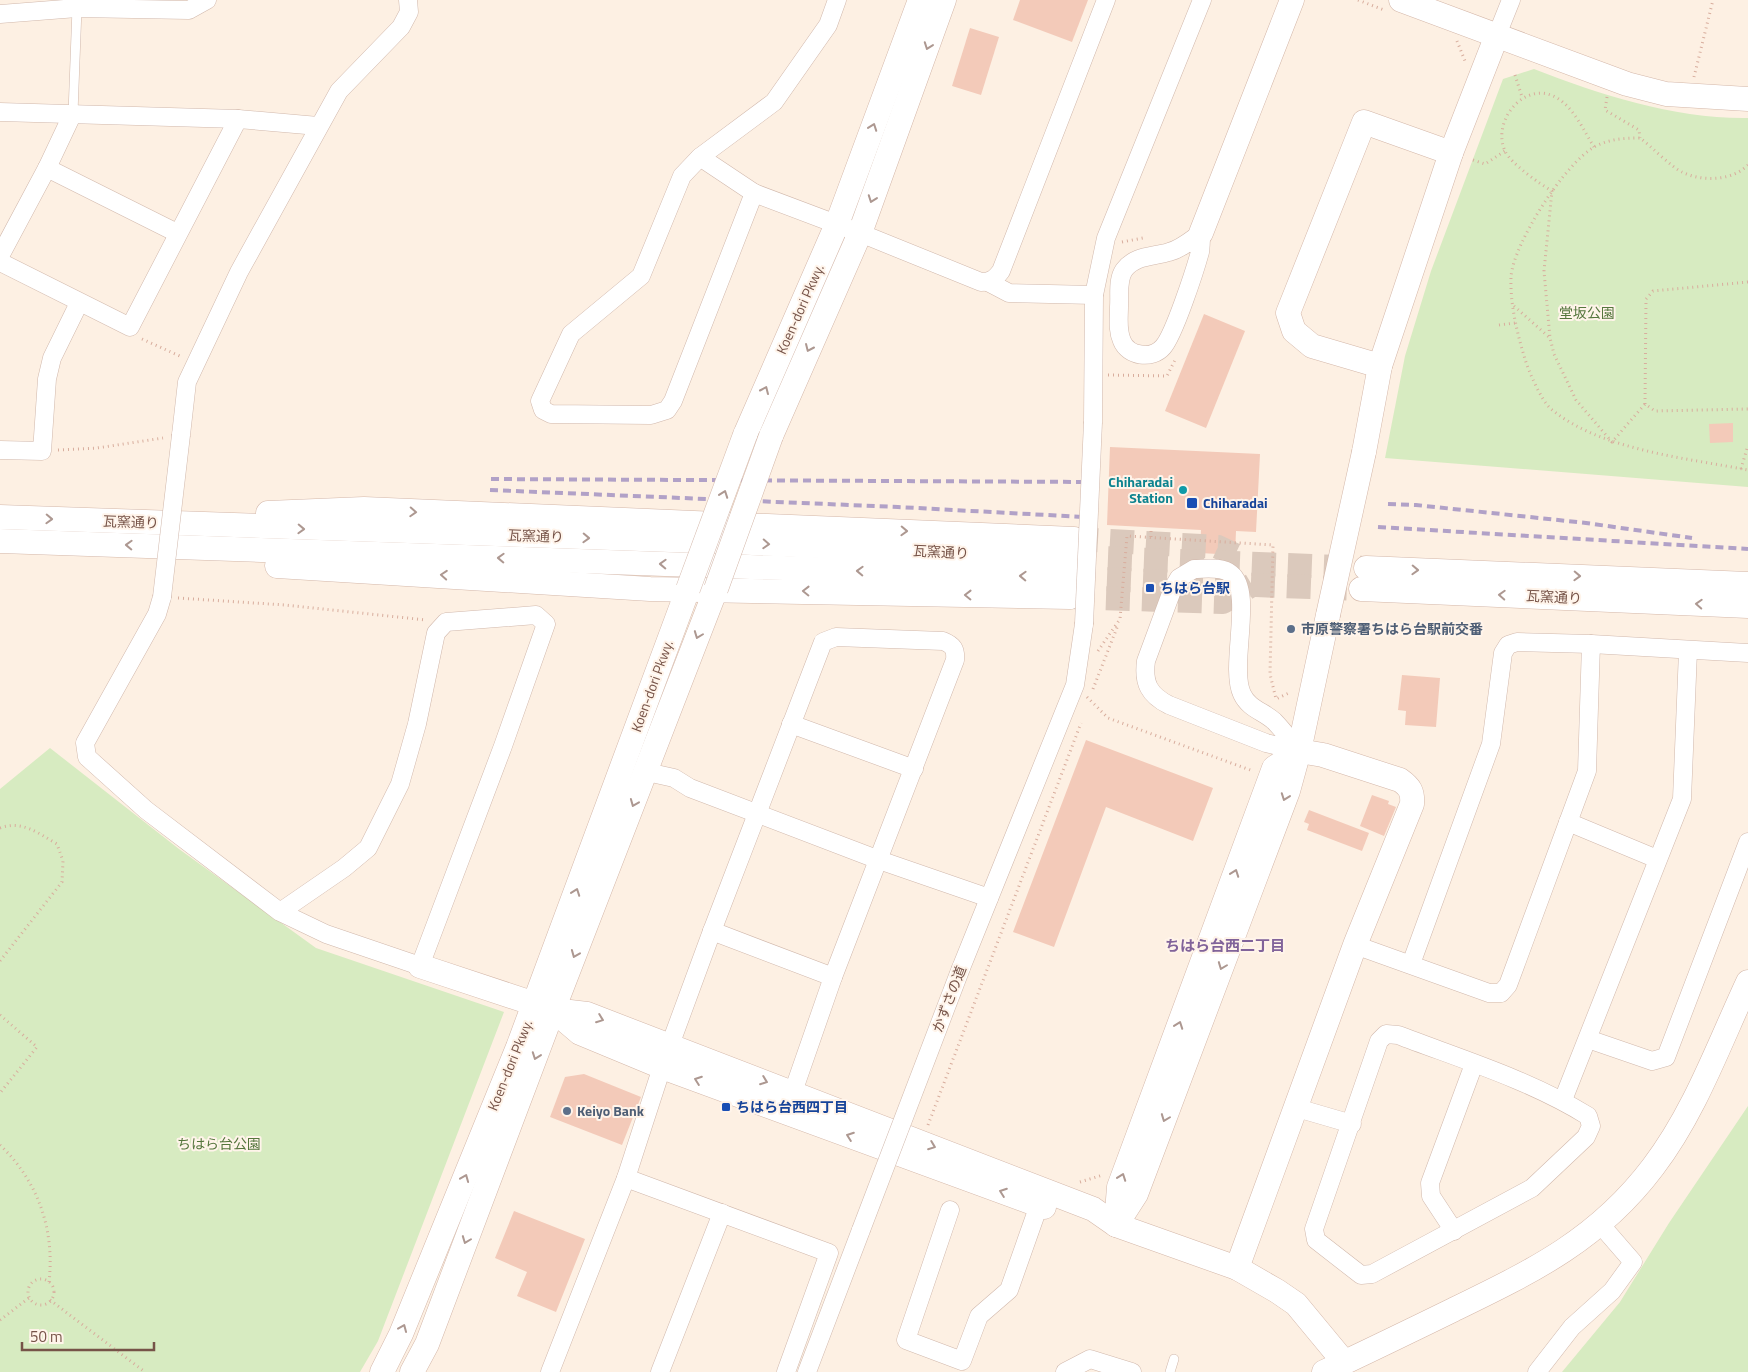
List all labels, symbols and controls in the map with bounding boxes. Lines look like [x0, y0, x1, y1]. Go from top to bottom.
one-way arrow [924, 41, 934, 50]
one-way arrow [867, 123, 877, 132]
one-way arrow [868, 194, 878, 202]
street label: Koen-dori Pkwy. [770, 260, 829, 357]
park label: 堂坂公園 [1559, 302, 1615, 323]
one-way arrow [805, 343, 816, 352]
one-way arrow [758, 386, 769, 395]
place label: Chiharadai Station [1108, 471, 1173, 508]
marker: Chiharadai Station [1177, 484, 1189, 496]
one-way arrow [718, 490, 728, 499]
place label: Chiharadai [1203, 492, 1268, 513]
marker: Chiharadai [1185, 496, 1199, 510]
one-way arrow [409, 506, 417, 517]
street label: 瓦窯通り [103, 510, 159, 533]
one-way arrow [45, 513, 53, 524]
one-way arrow [297, 523, 305, 534]
street label: 瓦窯通り [508, 524, 564, 547]
one-way arrow [901, 526, 909, 537]
one-way arrow [582, 533, 590, 543]
one-way arrow [762, 538, 770, 549]
one-way arrow [125, 540, 132, 550]
street label: 瓦窯通り [913, 540, 970, 563]
one-way arrow [496, 552, 504, 563]
one-way arrow [659, 559, 666, 569]
one-way arrow [1411, 564, 1419, 575]
one-way arrow [856, 565, 864, 576]
one-way arrow [439, 570, 447, 581]
one-way arrow [1018, 571, 1026, 581]
one-way arrow [1573, 571, 1581, 582]
place label: ちはら台駅 [1160, 577, 1230, 598]
marker: ちはら台駅 [1144, 582, 1156, 594]
street label: 瓦窯通り [1526, 585, 1583, 608]
one-way arrow [802, 586, 810, 596]
one-way arrow [1498, 589, 1506, 600]
one-way arrow [964, 590, 972, 600]
one-way arrow [1695, 598, 1703, 609]
place label: 市原警察署ちはら台駅前交番 [1301, 618, 1483, 639]
marker: 市原警察署ちはら台駅前交番 [1285, 623, 1297, 635]
one-way arrow [694, 630, 704, 639]
street label: Koen-dori Pkwy. [625, 637, 678, 735]
one-way arrow [1281, 792, 1291, 801]
one-way arrow [630, 798, 641, 807]
one-way arrow [1229, 869, 1239, 877]
one-way arrow [570, 888, 580, 897]
district label: ちはら台西二丁目 [1165, 934, 1285, 957]
one-way arrow [571, 949, 581, 958]
one-way arrow [1218, 961, 1228, 970]
street label: かずさの道 [926, 962, 971, 1035]
one-way arrow [595, 1012, 604, 1023]
street label: Koen-dori Pkwy. [482, 1016, 537, 1114]
one-way arrow [1173, 1021, 1183, 1030]
one-way arrow [532, 1051, 542, 1059]
one-way arrow [760, 1075, 768, 1085]
one-way arrow [694, 1076, 702, 1086]
place label: ちはら台西四丁目 [736, 1096, 848, 1117]
place label: Keiyo Bank [577, 1100, 645, 1121]
marker: ちはら台西四丁目 [720, 1101, 732, 1113]
marker: Keiyo Bank [561, 1105, 573, 1117]
one-way arrow [1161, 1113, 1171, 1122]
one-way arrow [846, 1132, 855, 1142]
park label: ちはら台公園 [177, 1133, 261, 1154]
one-way arrow [927, 1140, 936, 1151]
one-way arrow [459, 1174, 469, 1182]
one-way arrow [1116, 1174, 1126, 1182]
one-way arrow [999, 1188, 1007, 1198]
one-way arrow [462, 1236, 472, 1244]
scale bar [22, 1320, 155, 1352]
one-way arrow [397, 1324, 407, 1333]
text: 50 m [30, 1325, 63, 1348]

